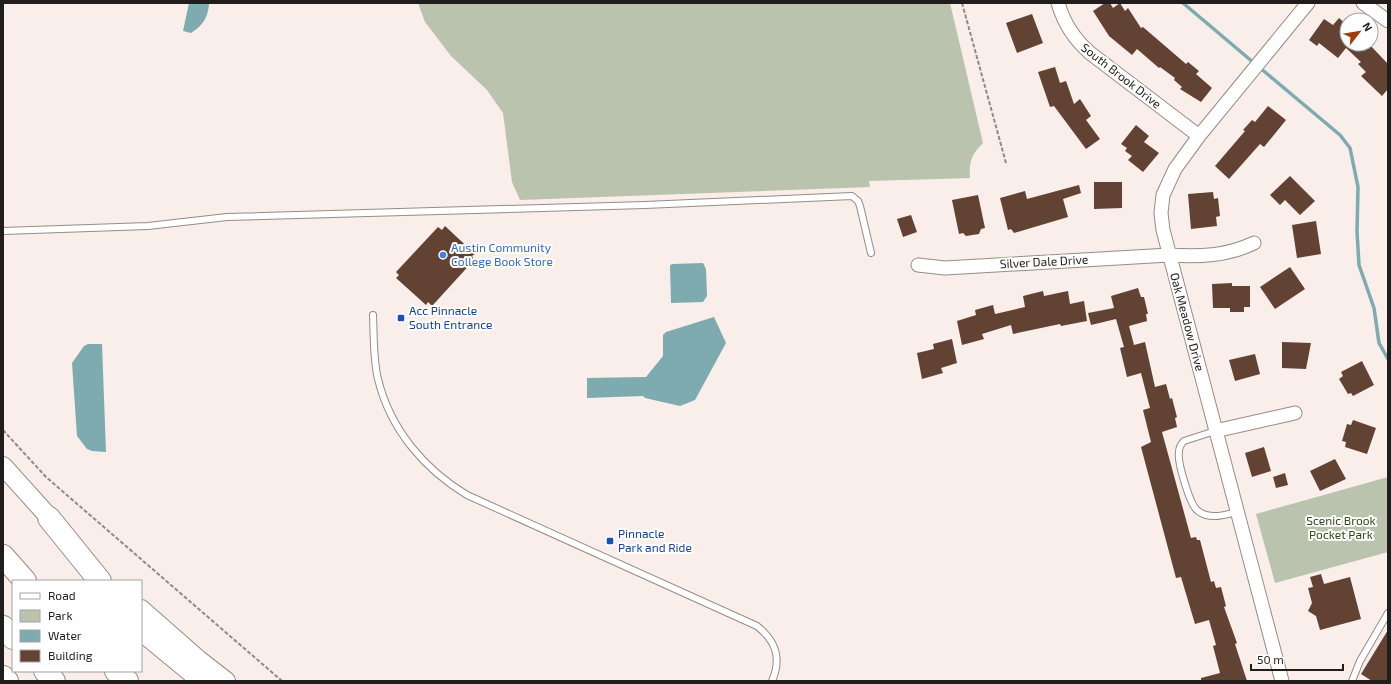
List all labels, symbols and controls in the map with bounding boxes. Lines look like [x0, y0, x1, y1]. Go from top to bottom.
north arrow [1339, 12, 1379, 52]
text: N [1360, 20, 1376, 33]
street label: South Brook Drive [1079, 40, 1164, 111]
place label: Austin Community College Book Store [451, 240, 553, 268]
marker: Austin Community College Book Store [438, 250, 448, 260]
street label: Silver Dale Drive [999, 252, 1089, 270]
street label: Oak Meadow Drive [1168, 271, 1208, 372]
place label: Acc Pinnacle South Entrance [409, 303, 492, 331]
marker: Acc Pinnacle South Entrance [396, 313, 406, 323]
park label: Scenic Brook Pocket Park [1306, 513, 1376, 541]
place label: Pinnacle Park and Ride [618, 526, 692, 554]
marker: Pinnacle Park and Ride [605, 536, 615, 546]
legend [12, 580, 142, 672]
text: Road [48, 588, 76, 602]
text: Park [48, 608, 73, 622]
text: Water [48, 628, 82, 642]
scale bar [1251, 646, 1343, 672]
text: Building [48, 648, 93, 662]
text: 50 m [1257, 652, 1284, 666]

